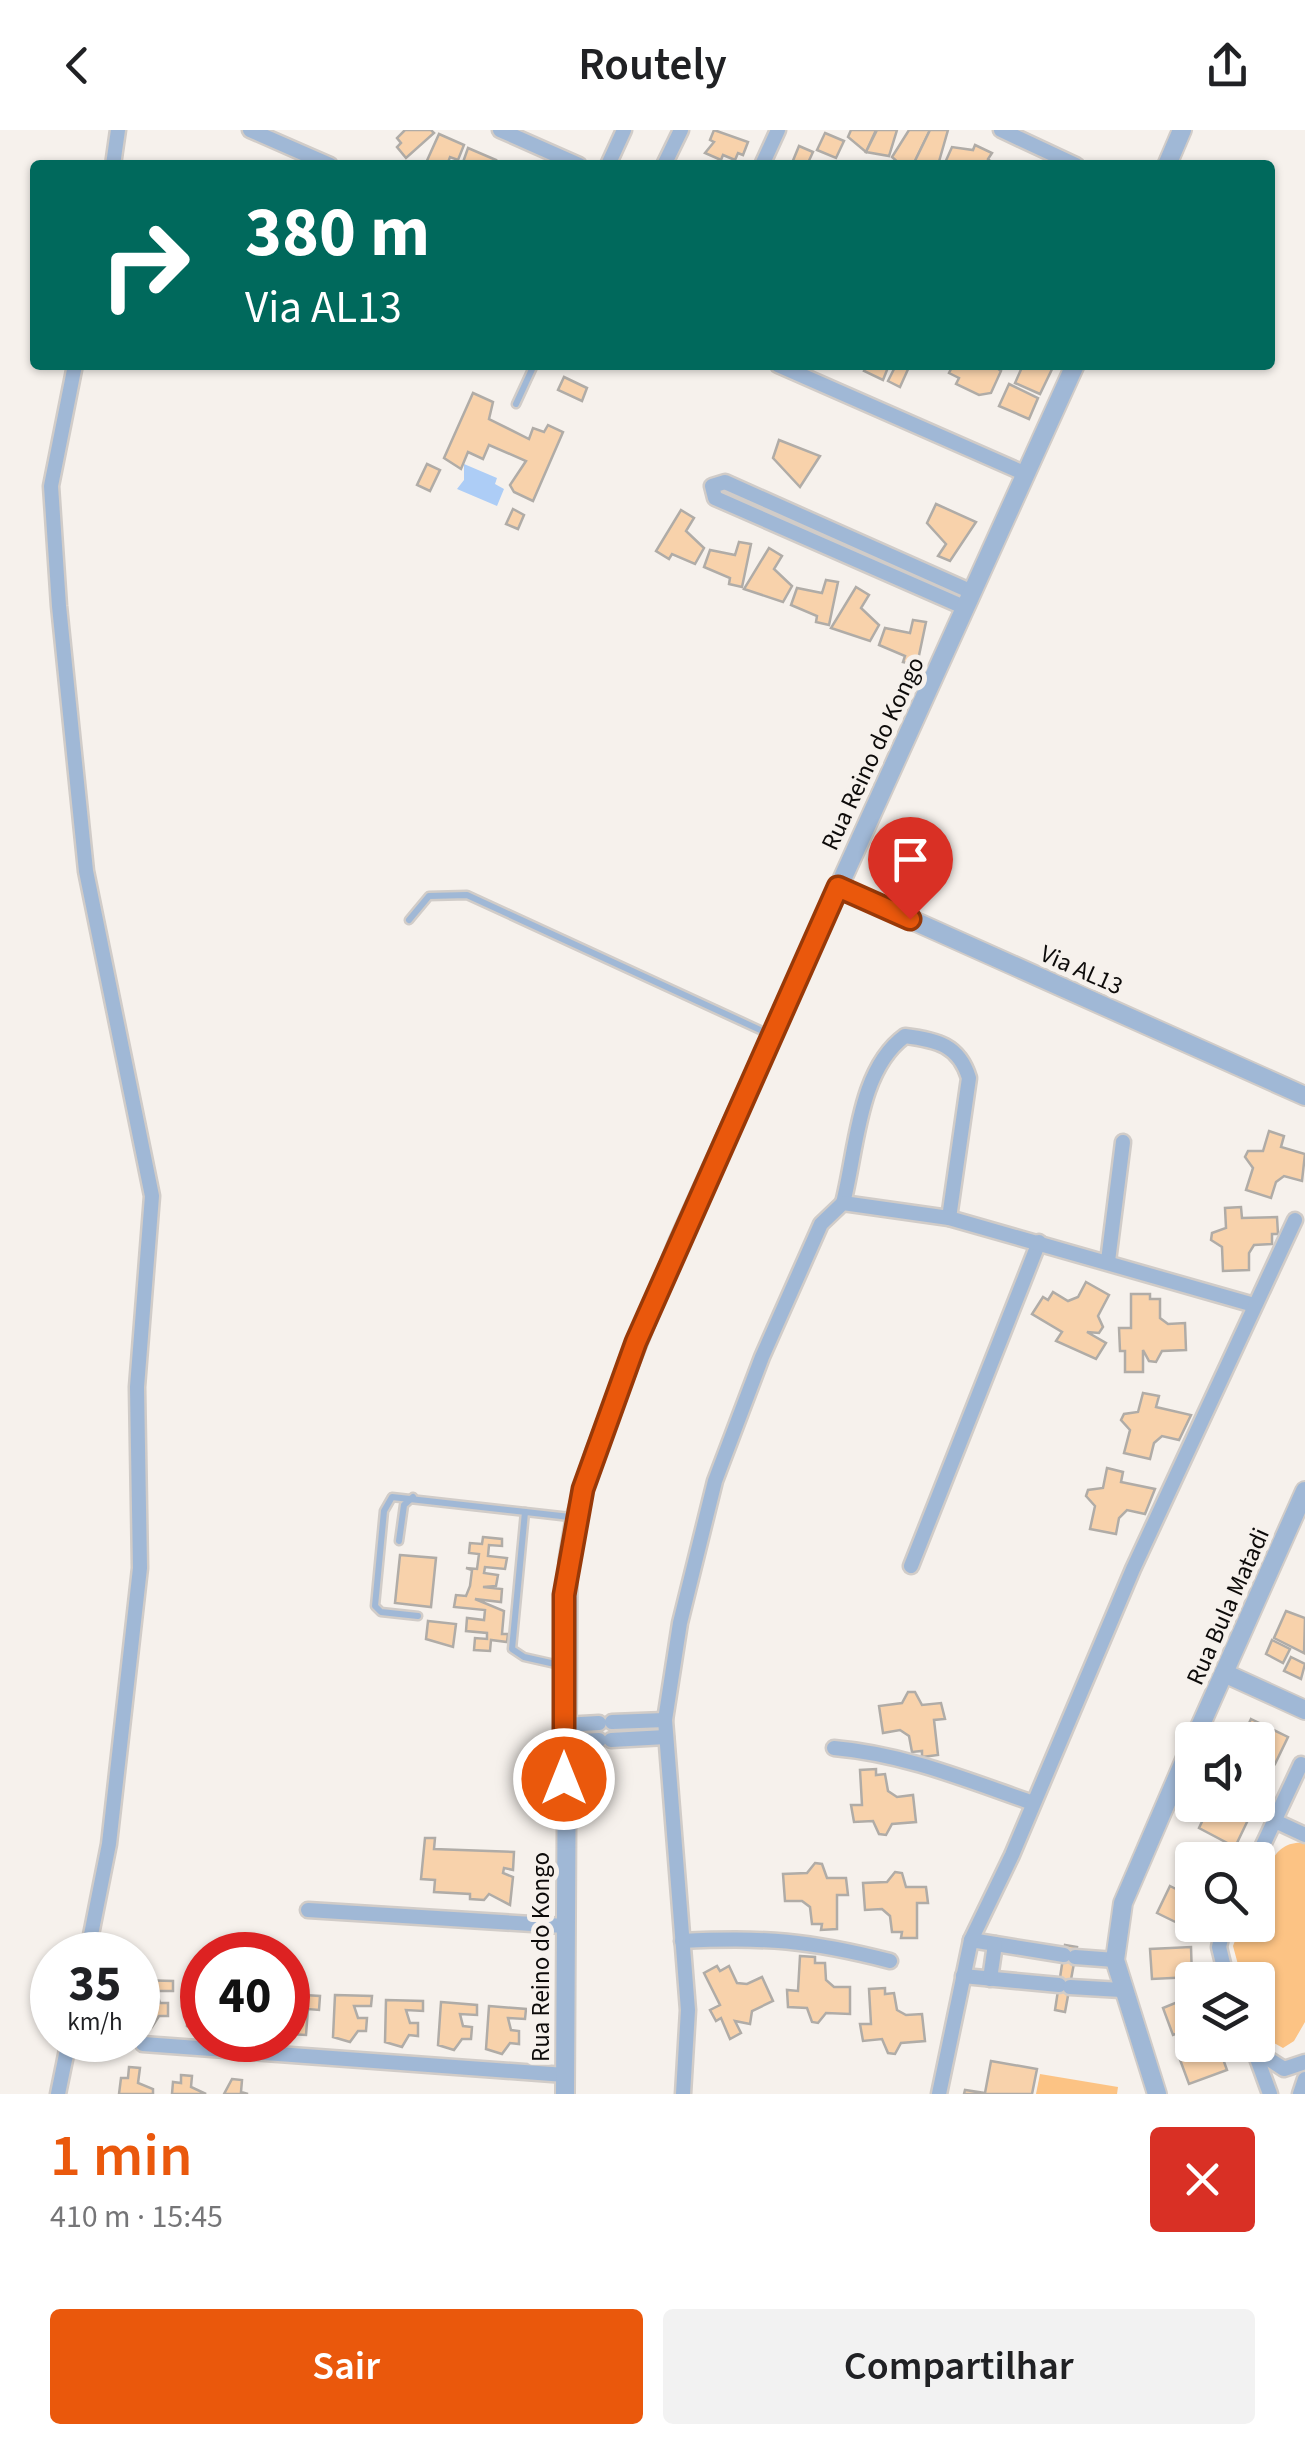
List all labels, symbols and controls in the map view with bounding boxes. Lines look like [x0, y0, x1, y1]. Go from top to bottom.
text: Routely [578, 33, 727, 97]
icon: back [50, 38, 105, 93]
icon: share [1200, 38, 1255, 93]
text: 380 m [245, 183, 430, 283]
icon: right [80, 200, 210, 330]
text: Via AL13 [245, 276, 402, 340]
street label: Rua Reino do Kongo [812, 651, 934, 856]
pin [868, 817, 953, 920]
icon: arrive [883, 832, 938, 887]
street label: Via AL13 [1034, 936, 1129, 1004]
street label: Rua Bula Matadi [1177, 1522, 1279, 1691]
map controls [1175, 1722, 1275, 2062]
button: sound [1175, 1722, 1275, 1822]
position arrow [512, 1727, 616, 1831]
button: search [1175, 1842, 1275, 1942]
street label: Rua Reino do Kongo [523, 1852, 559, 2062]
speed limit sign: 40 [180, 1932, 310, 2062]
text: 35 [69, 1949, 121, 2020]
button: layers [1175, 1962, 1275, 2062]
text: km/h [67, 2004, 123, 2040]
text: 1 min [50, 2114, 193, 2199]
button: close [1150, 2127, 1255, 2232]
text: 410 m · 15:45 [50, 2194, 223, 2240]
button: Sair [50, 2309, 643, 2424]
button: Compartilhar [663, 2309, 1255, 2424]

